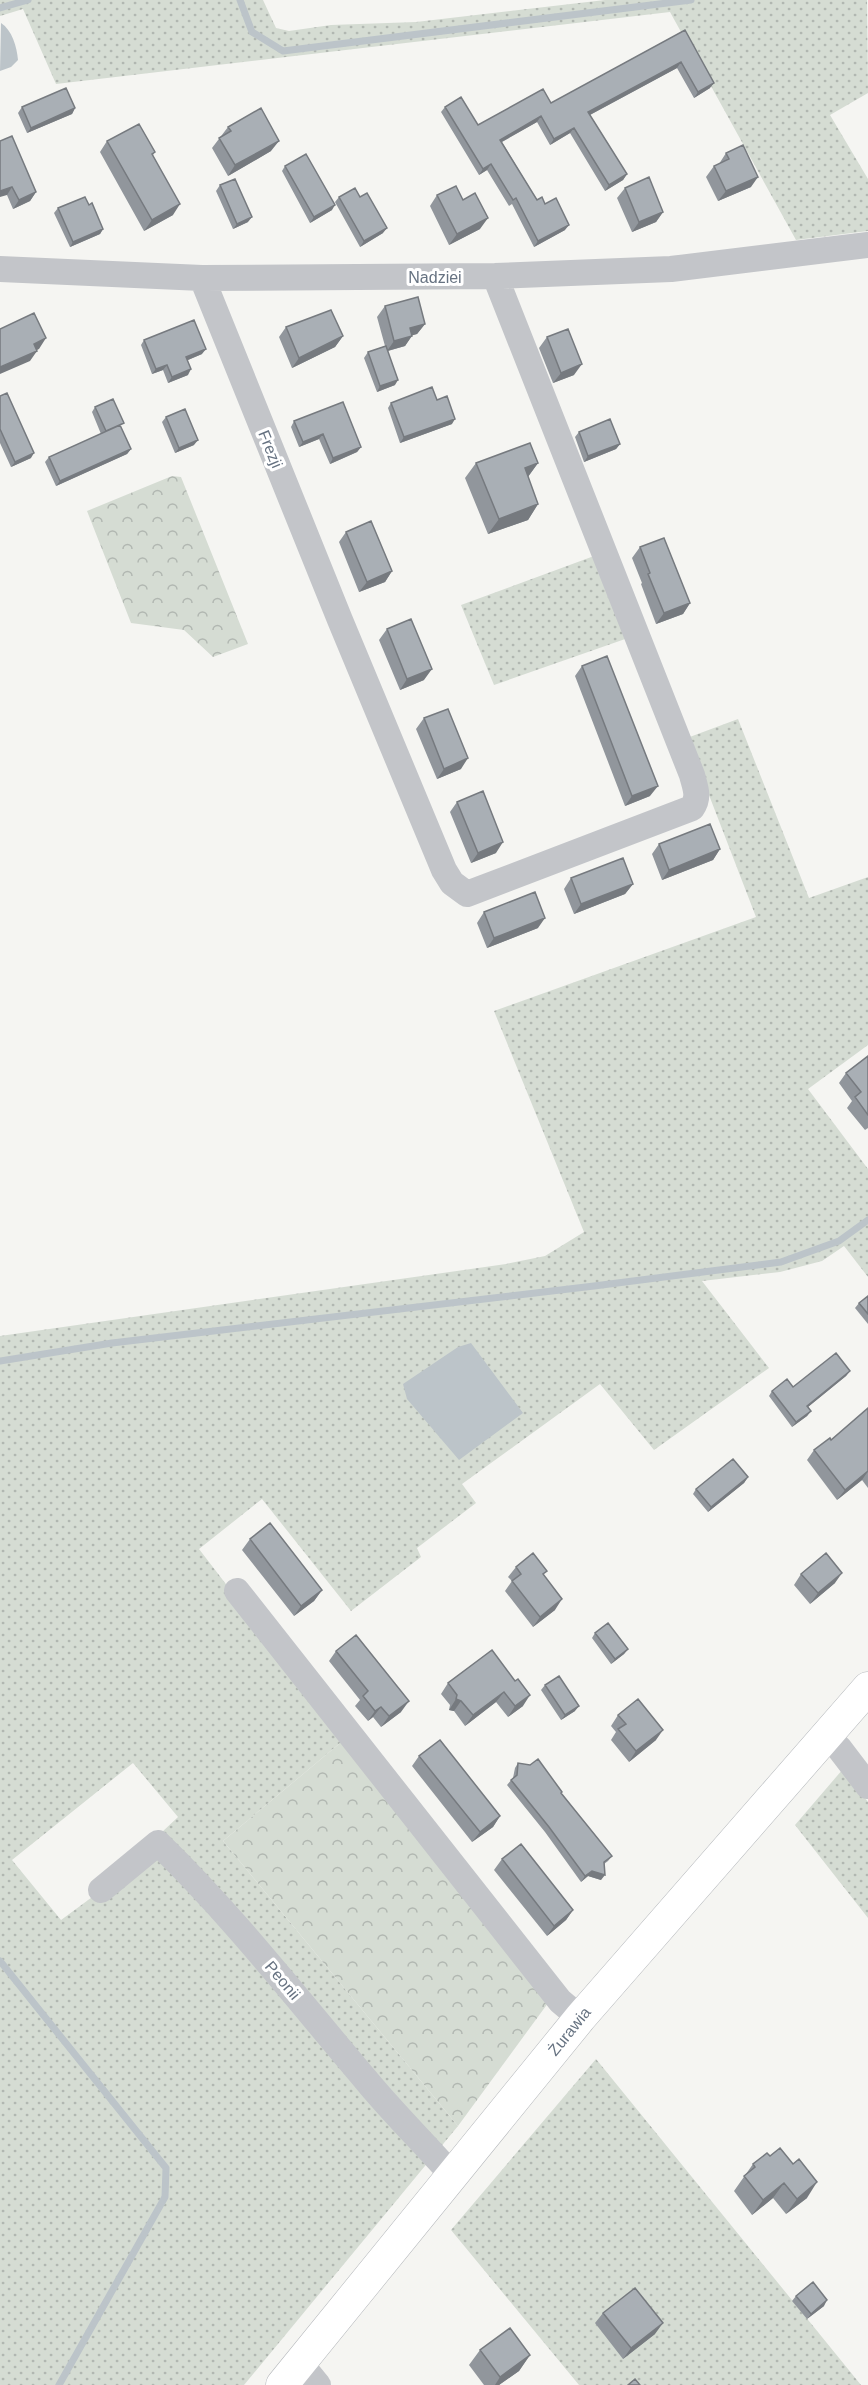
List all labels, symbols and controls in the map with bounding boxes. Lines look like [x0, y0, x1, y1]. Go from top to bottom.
street label: Nadziei [408, 269, 462, 286]
street label: Frezji [255, 428, 286, 471]
street label: Peonii [262, 1958, 303, 2003]
street label: Żurawia [544, 2003, 594, 2059]

